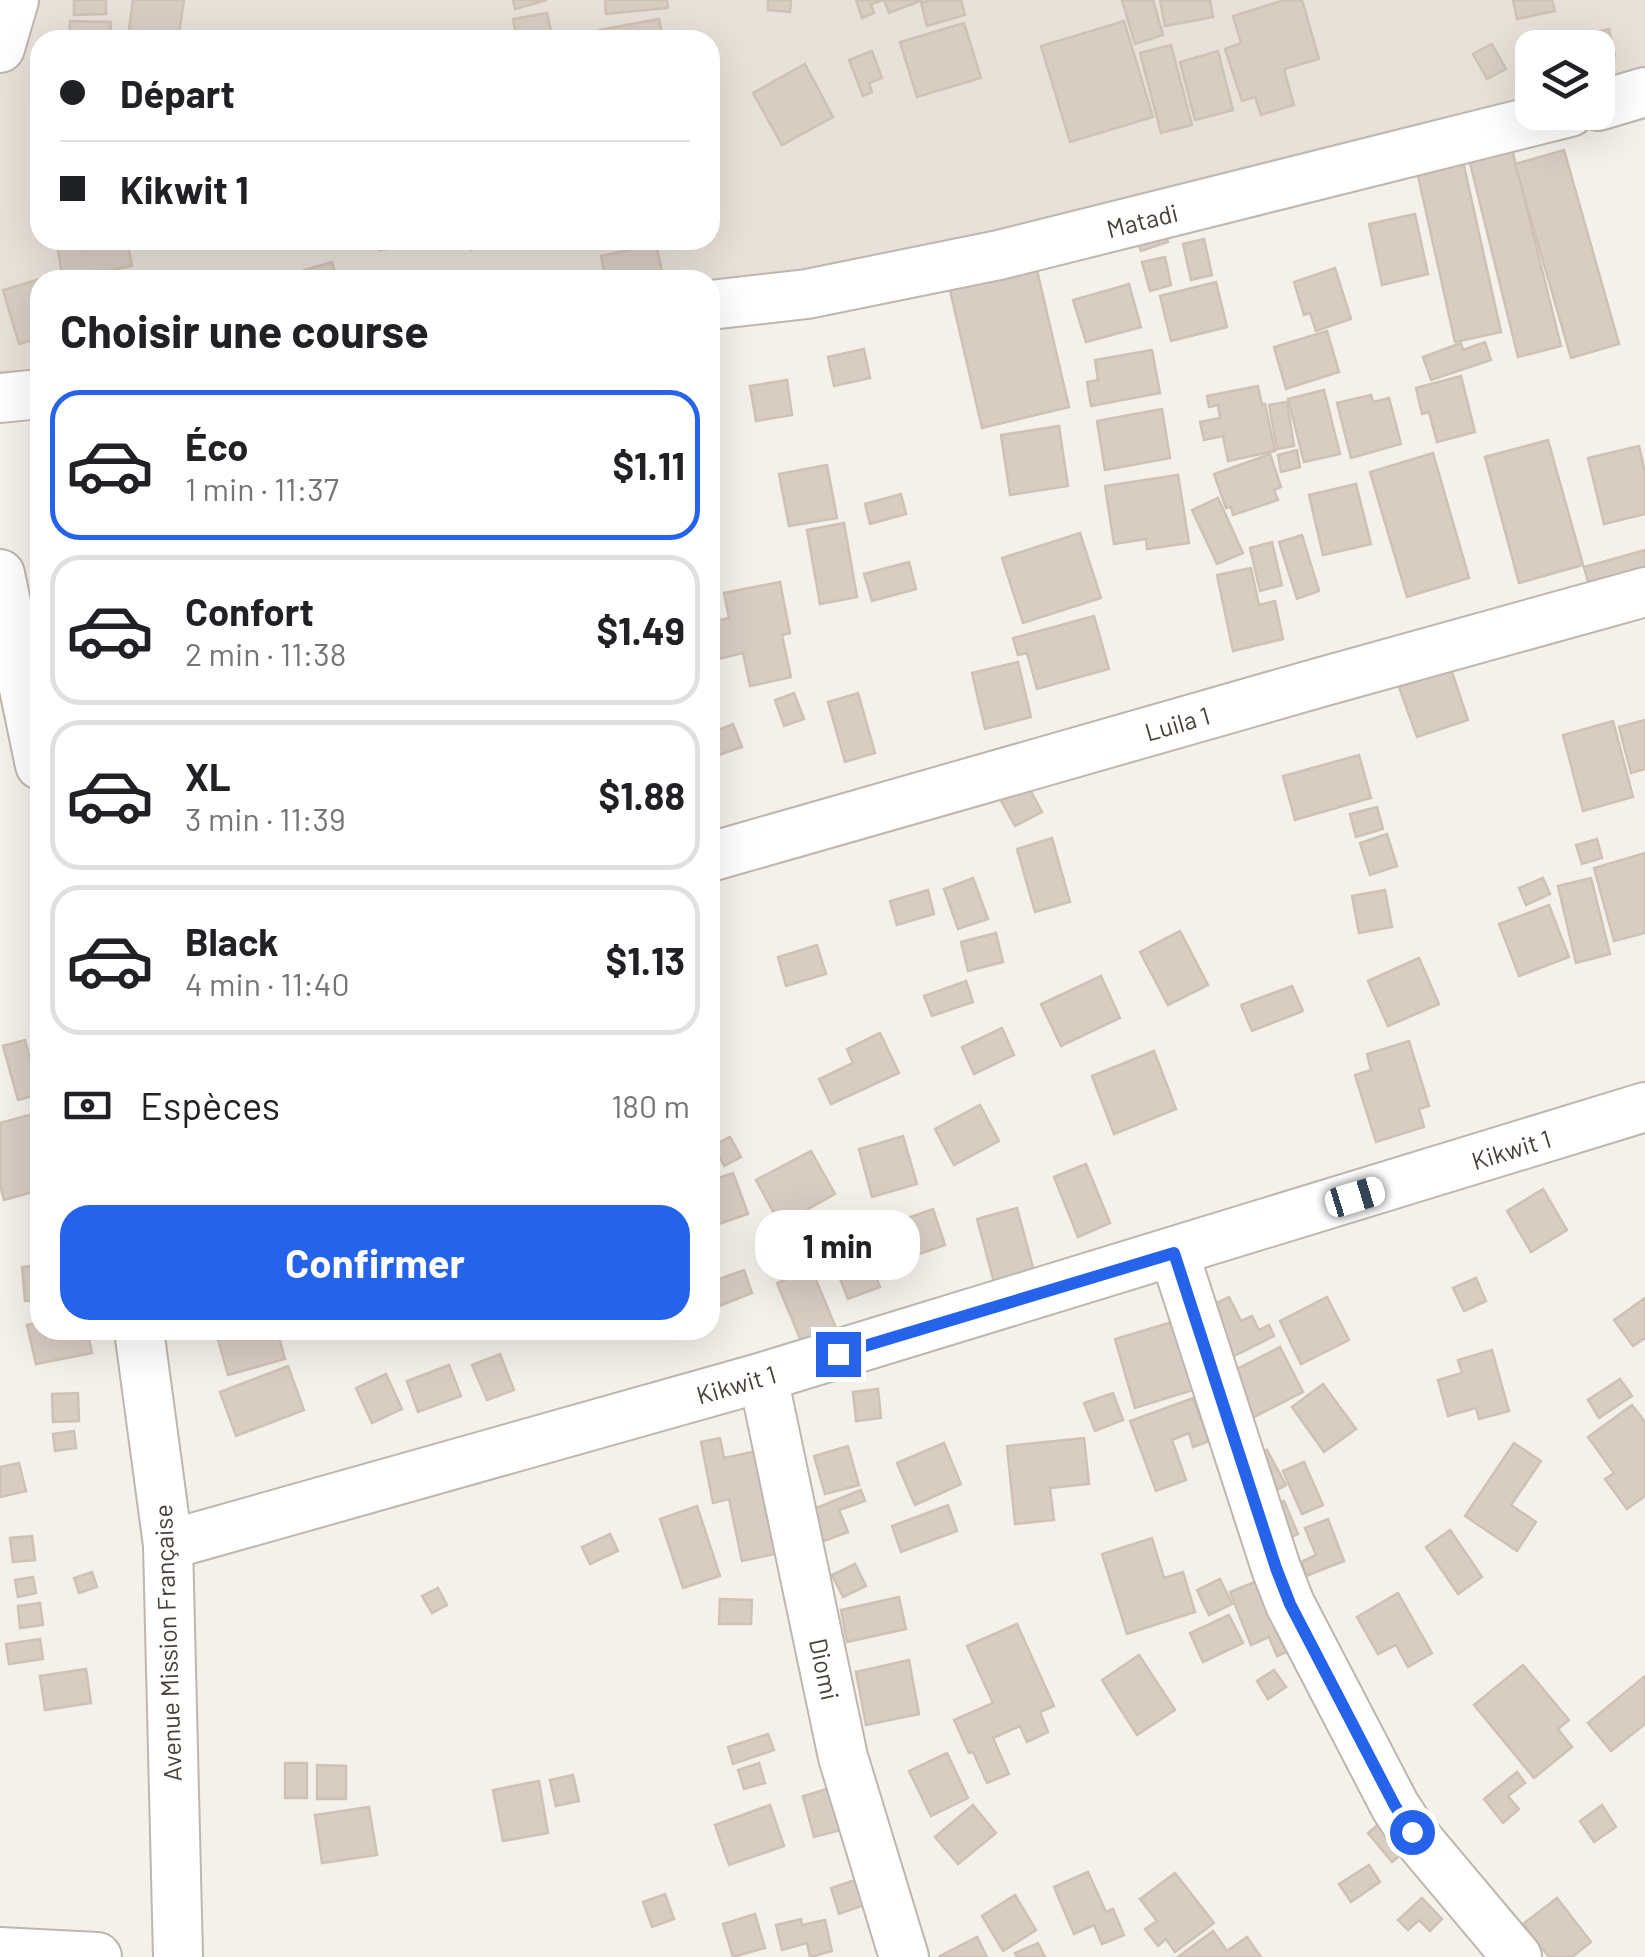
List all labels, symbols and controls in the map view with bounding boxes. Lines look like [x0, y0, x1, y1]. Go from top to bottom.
map controls [1515, 30, 1615, 130]
button: layers [1515, 30, 1615, 130]
text: Départ [120, 70, 235, 116]
text: Kikwit 1 [120, 166, 249, 212]
street label: Matadi [1103, 197, 1181, 243]
text: Choisir une course [60, 303, 429, 357]
icon: car [65, 420, 155, 510]
text: Éco [185, 423, 249, 469]
text: $1.11 [612, 442, 685, 488]
text: 1 min · 11:37 [185, 469, 339, 507]
icon: car [65, 585, 155, 675]
text: Confort [185, 588, 314, 634]
text: $1.49 [596, 607, 685, 653]
text: 2 min · 11:38 [185, 634, 346, 672]
street label: Luila 1 [1141, 699, 1213, 747]
icon: car [65, 750, 155, 840]
text: XL [185, 753, 231, 799]
text: $1.88 [598, 772, 685, 818]
text: 3 min · 11:39 [185, 799, 346, 837]
icon: car [65, 915, 155, 1005]
text: Black [185, 918, 279, 964]
text: $1.13 [606, 937, 685, 983]
text: 4 min · 11:40 [185, 964, 349, 1002]
icon: cash [60, 1078, 115, 1133]
text: Espèces [140, 1082, 280, 1128]
text: 180 m [611, 1086, 690, 1124]
street label: Kikwit 1 [1468, 1123, 1554, 1175]
car [1322, 1174, 1388, 1220]
button: Confirmer [60, 1205, 690, 1320]
callout: 1 min [756, 1209, 920, 1279]
text: 1 min [802, 1226, 873, 1264]
route end [816, 1332, 861, 1377]
street label: Kikwit 1 [693, 1358, 779, 1410]
street label: Avenue Mission Française [147, 1504, 187, 1782]
street label: Diomi [804, 1635, 846, 1703]
route start [1390, 1810, 1435, 1855]

